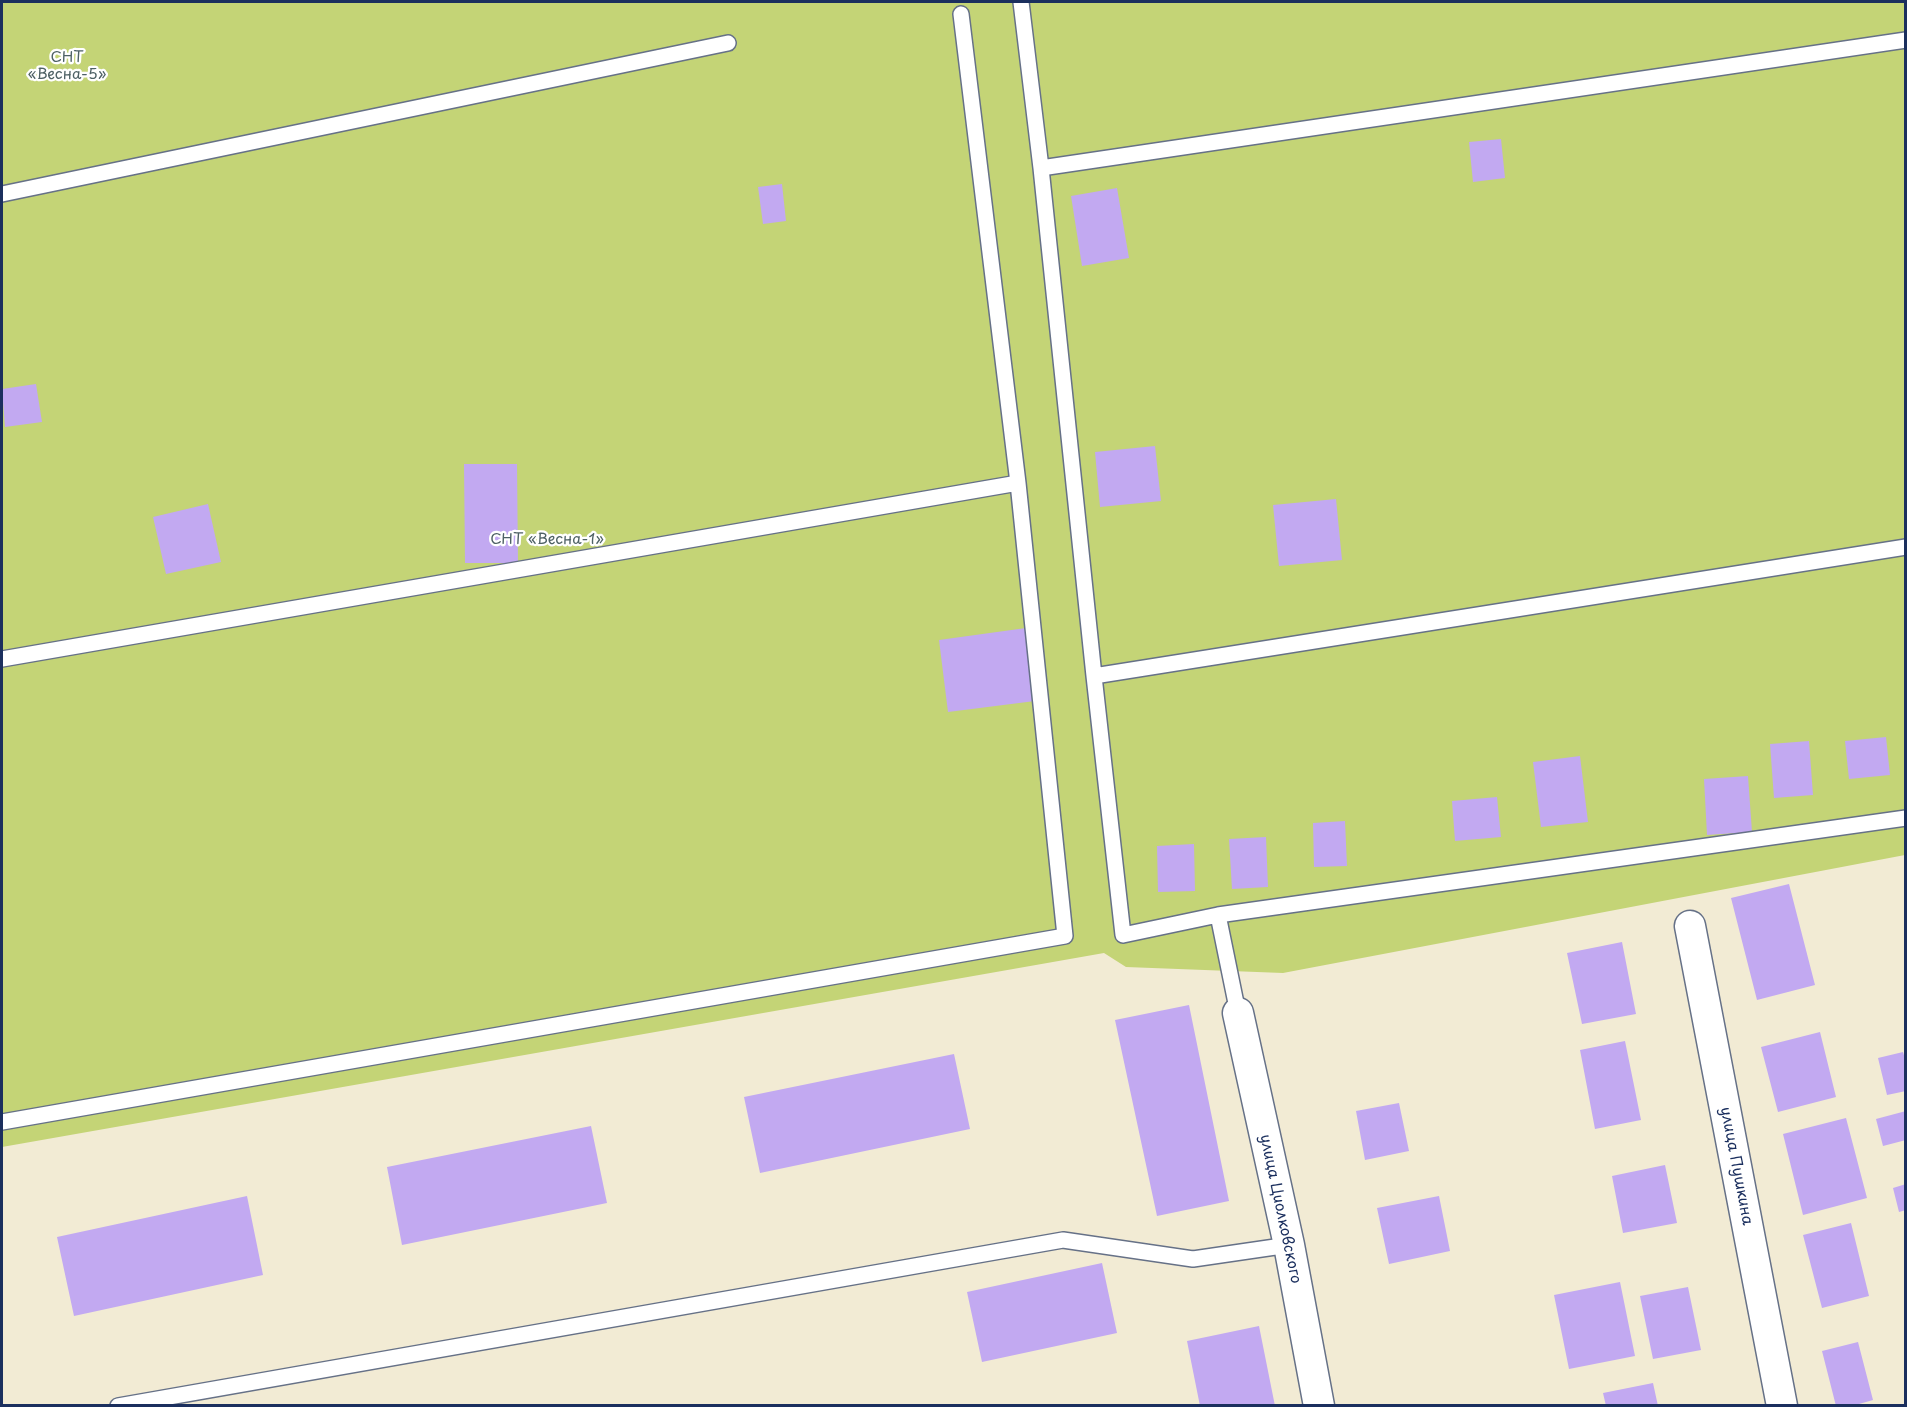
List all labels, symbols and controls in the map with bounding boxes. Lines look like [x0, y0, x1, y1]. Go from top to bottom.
park label: СНТ «Весна-5» [28, 49, 106, 84]
park label: СНТ «Весна-1» [490, 531, 604, 549]
street label: улица Пушкина [1716, 1105, 1756, 1227]
street label: улица Циолковского [1255, 1133, 1305, 1285]

